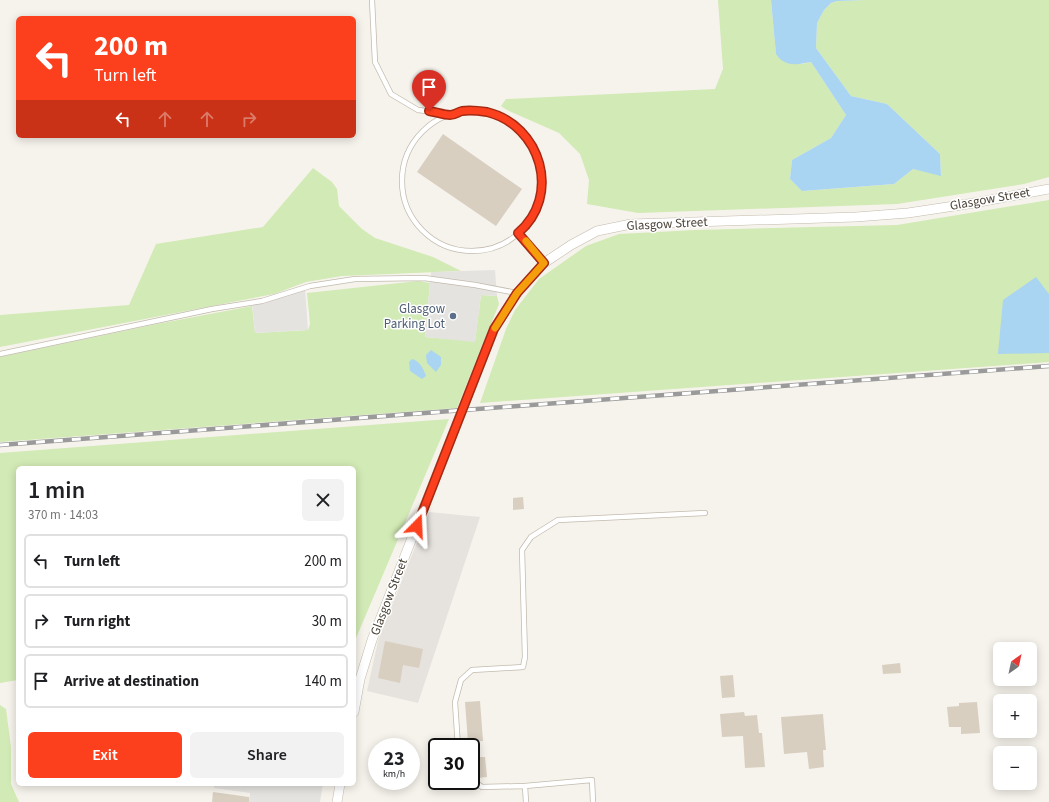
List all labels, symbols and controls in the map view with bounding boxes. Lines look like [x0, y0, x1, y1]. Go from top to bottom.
text: 200 m [94, 26, 168, 66]
icon: left [28, 32, 80, 84]
text: Turn left [94, 63, 156, 88]
pin [412, 70, 446, 111]
icon: arrive [418, 76, 440, 98]
icon: left [112, 108, 134, 130]
icon: ahead [154, 108, 176, 130]
icon: ahead [196, 108, 218, 130]
icon: right [238, 108, 260, 130]
street label: Glasgow Street [948, 183, 1032, 215]
street label: Glasgow Street [626, 213, 709, 235]
place label: Glasgow Parking Lot [384, 300, 446, 333]
marker: Glasgow Parking Lot [448, 311, 458, 321]
text: 1 min [28, 473, 85, 508]
button: close [302, 479, 344, 521]
position arrow [396, 505, 438, 547]
text: 370 m · 14:03 [28, 506, 98, 524]
icon: left [30, 550, 52, 572]
text: Turn left [64, 551, 120, 572]
text: 200 m [304, 551, 342, 572]
street label: Glasgow Street [366, 555, 412, 638]
icon: right [30, 610, 52, 632]
text: Turn right [64, 611, 130, 632]
text: 30 m [312, 611, 342, 632]
north arrow [993, 642, 1037, 686]
map controls [993, 642, 1037, 790]
icon: arrive [30, 670, 52, 692]
text: Arrive at destination [64, 671, 199, 692]
text: 140 m [304, 671, 342, 692]
button: + [993, 694, 1037, 738]
button: Exit [28, 732, 182, 778]
button: Share [190, 732, 344, 778]
speed limit sign: 30 [428, 738, 480, 790]
text: 23 [383, 745, 405, 773]
button: − [993, 746, 1037, 790]
text: km/h [383, 767, 405, 781]

